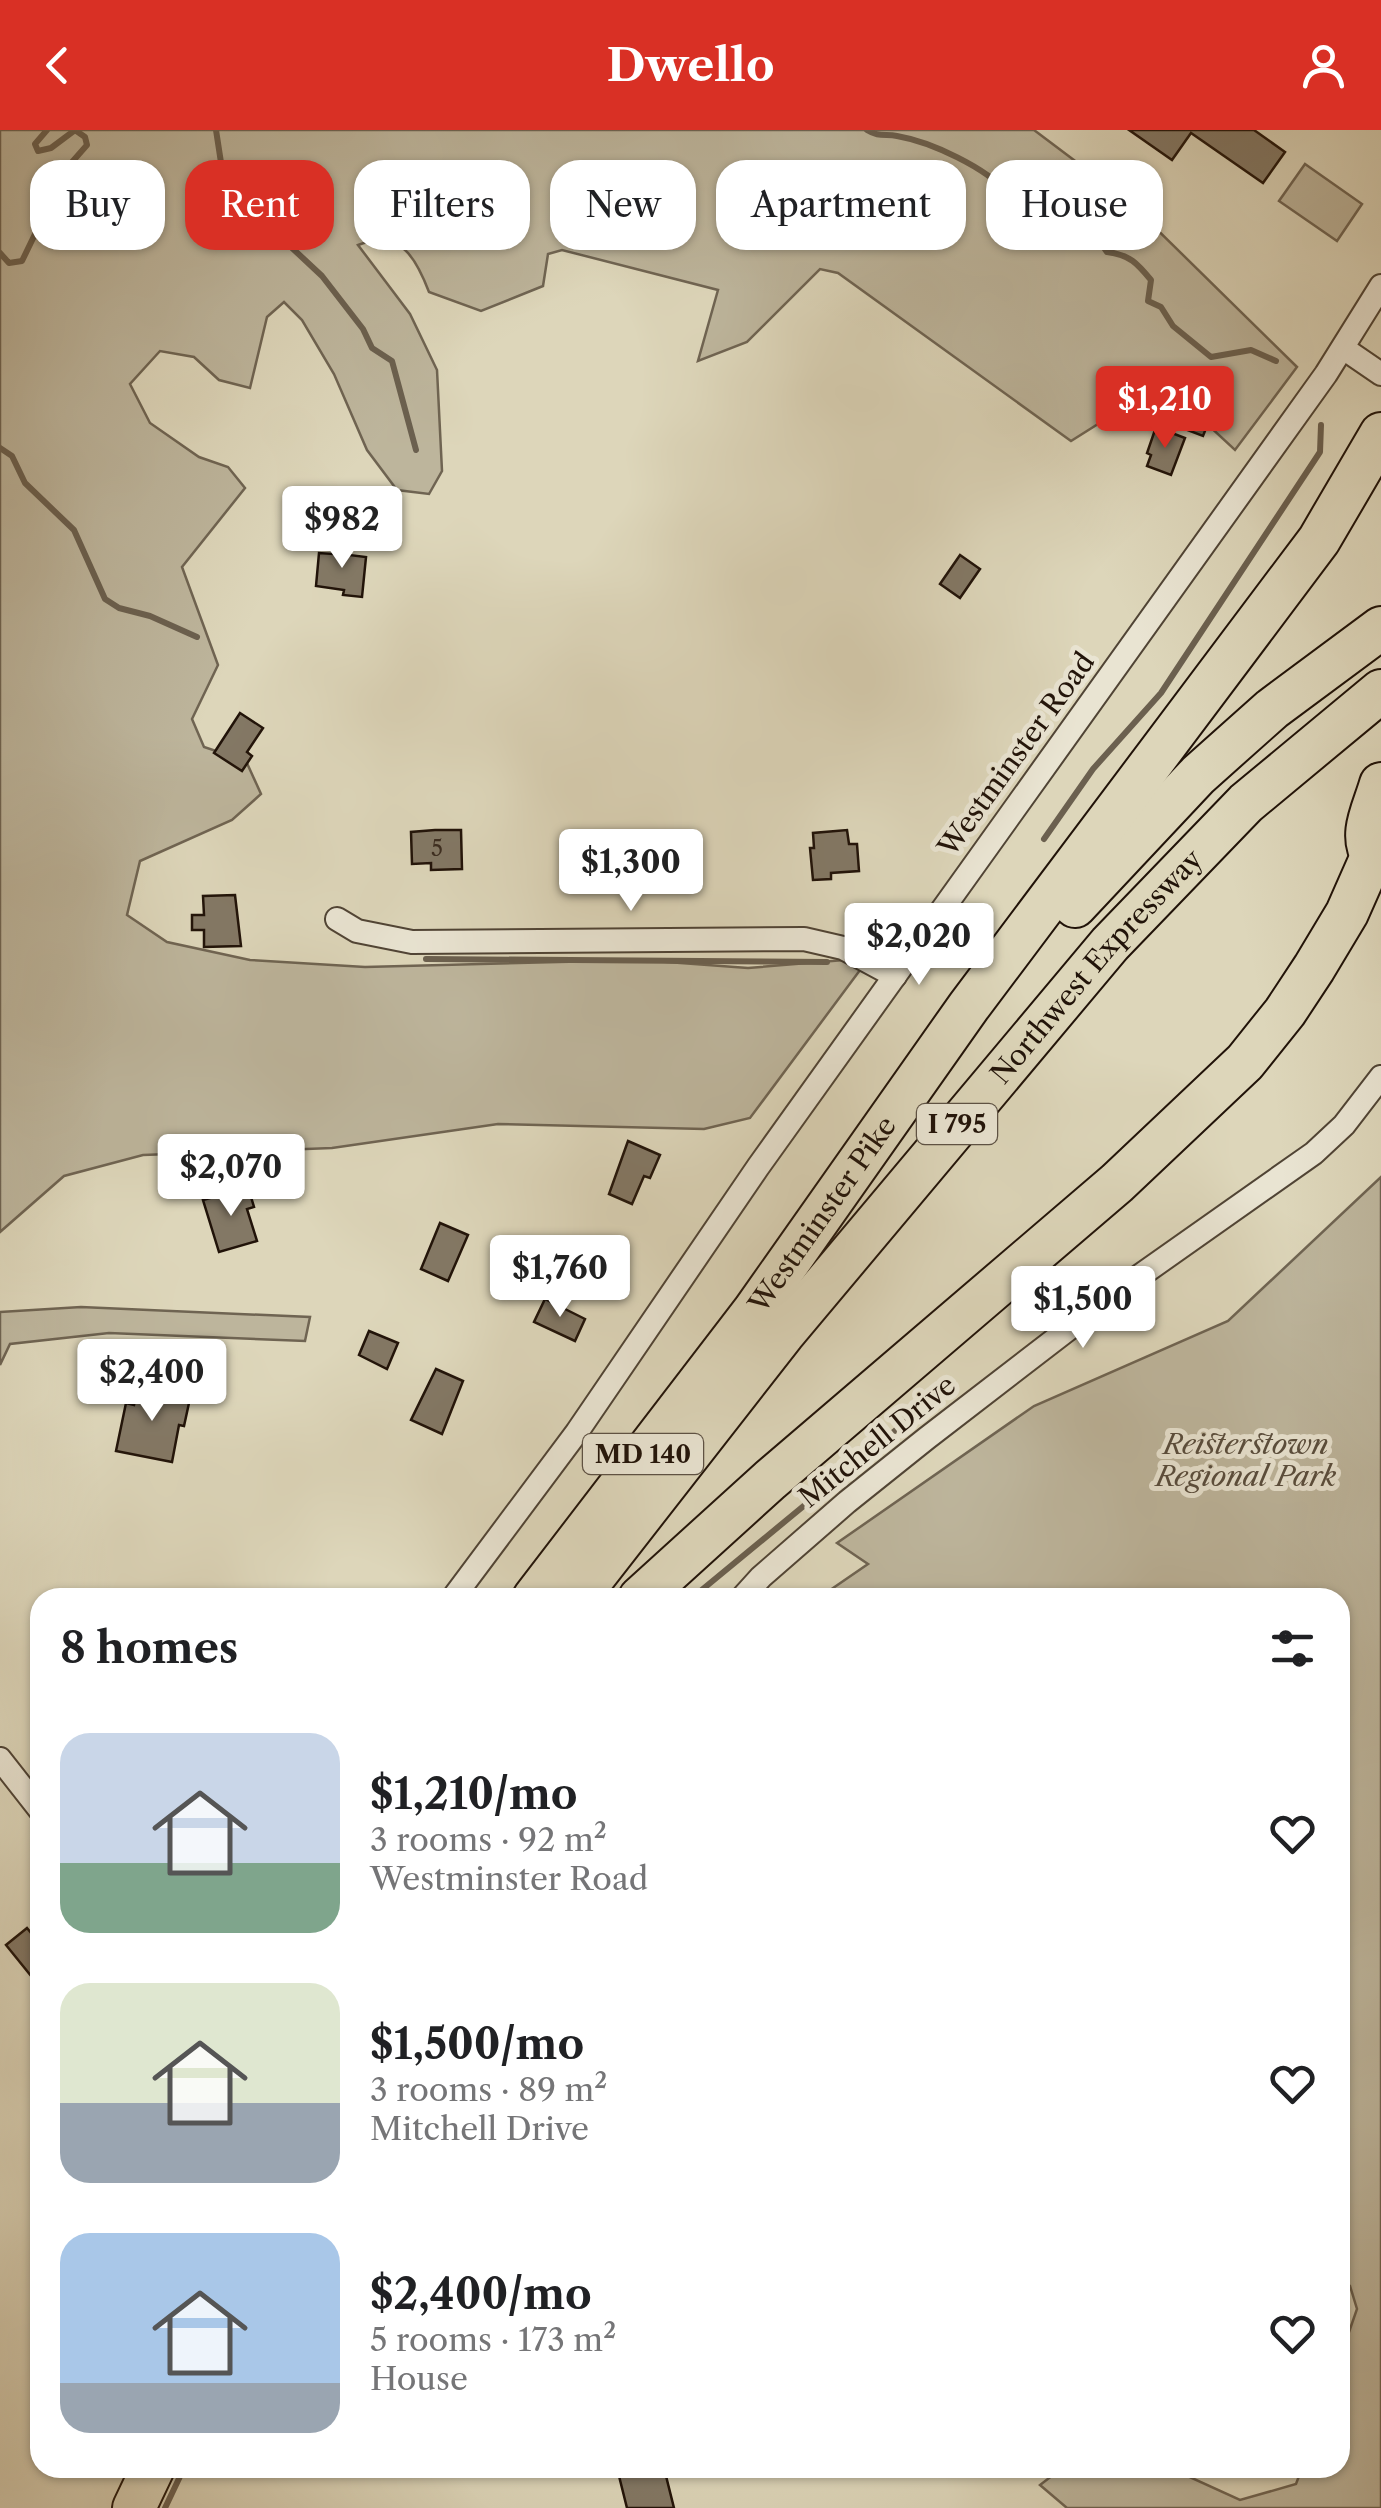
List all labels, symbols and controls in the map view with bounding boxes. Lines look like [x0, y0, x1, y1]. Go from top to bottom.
text: Dwello [606, 37, 775, 93]
icon: back [30, 38, 85, 93]
icon: person [1296, 38, 1351, 93]
chip: Buy [30, 160, 165, 250]
chip: Rent [185, 160, 334, 250]
chip: Filters [354, 160, 530, 250]
chip: New [550, 160, 696, 250]
chip: Apartment [716, 160, 966, 250]
chip: House [986, 160, 1163, 250]
pin: $1,210 [1084, 366, 1246, 451]
text: $1,210 [1118, 379, 1212, 418]
pin: $982 [283, 486, 401, 571]
text: $982 [304, 499, 380, 538]
street label: Westminster Road [930, 645, 1101, 863]
pin: $1,300 [550, 829, 712, 914]
house number: 5 [431, 835, 443, 862]
text: $1,300 [581, 842, 681, 881]
street label: Northwest Expressway [983, 842, 1209, 1090]
pin: $2,020 [838, 903, 1000, 988]
text: $2,020 [867, 916, 971, 955]
road number: I 795 [917, 1104, 997, 1144]
street label: Westminster Pike [741, 1110, 903, 1320]
pin: $2,070 [150, 1134, 312, 1219]
text: $2,070 [180, 1147, 282, 1186]
pin: $1,760 [479, 1235, 641, 1320]
text: $1,760 [512, 1248, 608, 1287]
pin: $1,500 [1002, 1266, 1164, 1351]
text: $1,500 [1033, 1279, 1133, 1318]
pin: $2,400 [71, 1339, 233, 1424]
text: $2,400 [99, 1352, 205, 1391]
street label: Mitchell Drive [792, 1368, 962, 1514]
park label: Reisterstown Regional Park [1154, 1427, 1337, 1493]
road number: MD 140 [583, 1434, 703, 1474]
icon: filters [1265, 1621, 1320, 1676]
text: 8 homes [60, 1622, 238, 1674]
text: $1,210/mo [370, 1768, 578, 1820]
icon: home [140, 1773, 260, 1893]
icon: heart [1265, 1806, 1320, 1861]
text: 3 rooms · 92 m² [370, 1820, 607, 1859]
text: Westminster Road [370, 1859, 648, 1898]
text: $1,500/mo [370, 2018, 584, 2070]
icon: home [140, 2023, 260, 2143]
icon: heart [1265, 2056, 1320, 2111]
text: 3 rooms · 89 m² [370, 2070, 607, 2109]
text: Mitchell Drive [370, 2109, 589, 2148]
text: $2,400/mo [370, 2268, 592, 2320]
icon: home [140, 2273, 260, 2393]
icon: heart [1265, 2306, 1320, 2361]
text: 5 rooms · 173 m² [370, 2320, 616, 2359]
text: House [370, 2359, 468, 2398]

